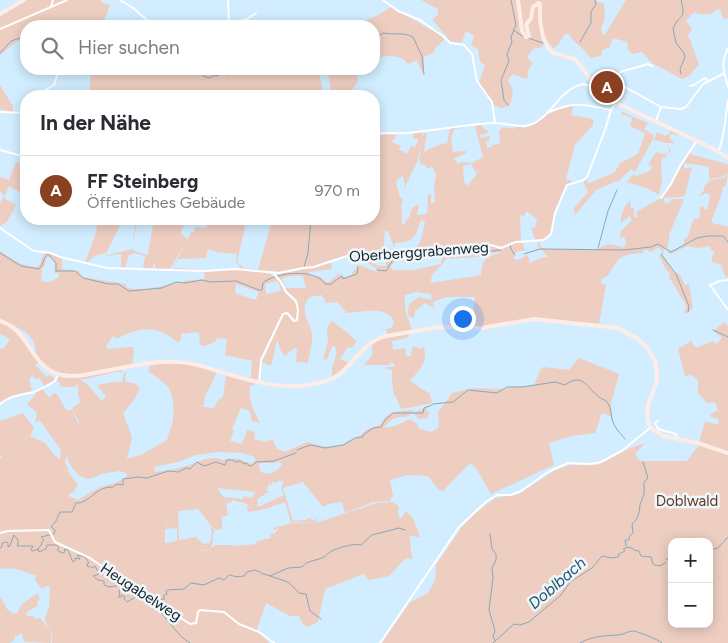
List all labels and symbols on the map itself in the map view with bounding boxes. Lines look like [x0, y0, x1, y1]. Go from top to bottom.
pin: A [591, 68, 623, 106]
street label: Oberberggrabenweg [349, 238, 489, 266]
your location [450, 306, 476, 332]
park label: Doblwald [656, 492, 718, 510]
water label: Doblbach [524, 553, 590, 613]
street label: Heugabelweg [97, 559, 185, 625]

